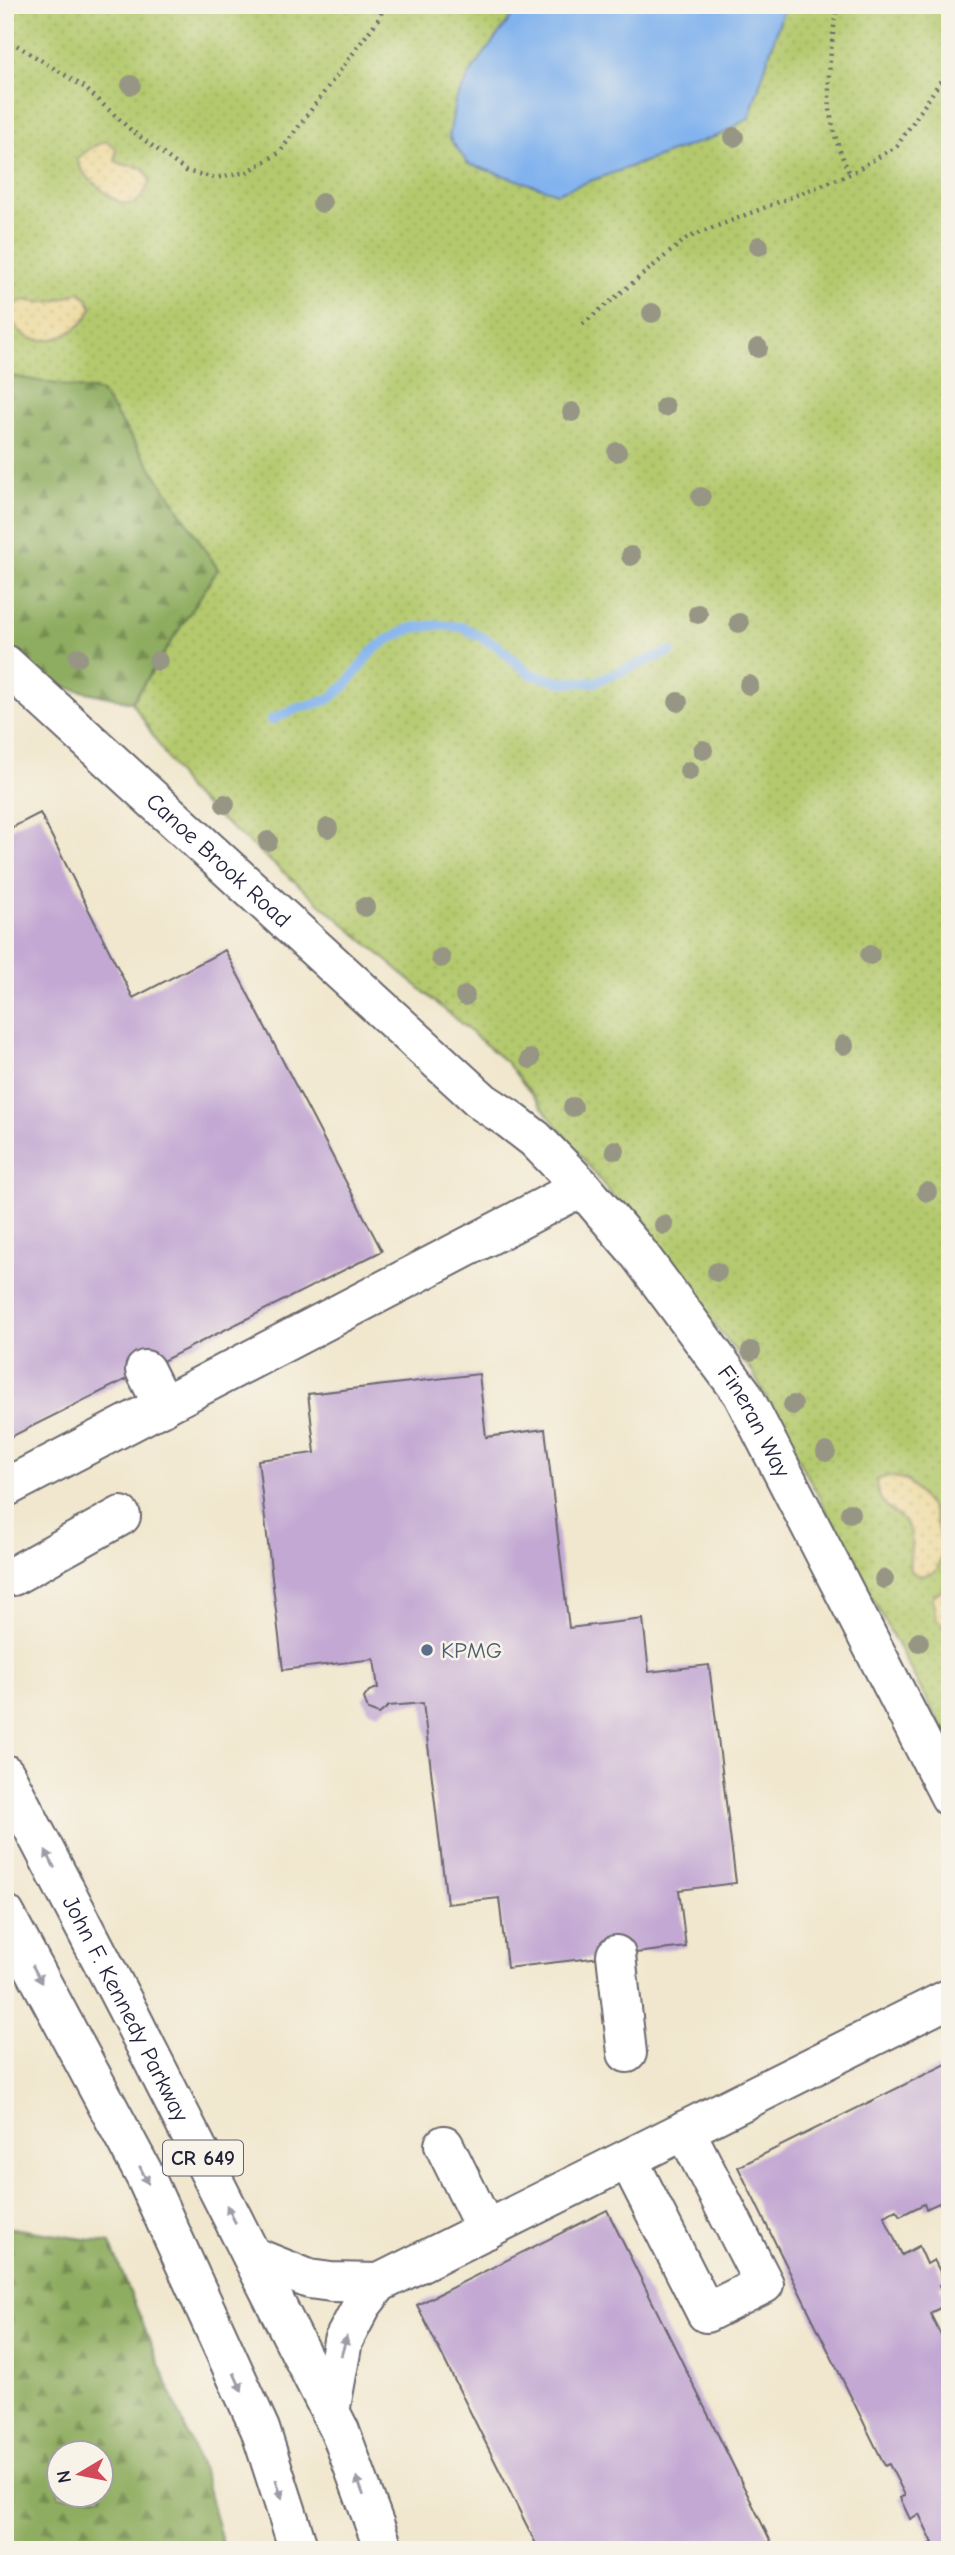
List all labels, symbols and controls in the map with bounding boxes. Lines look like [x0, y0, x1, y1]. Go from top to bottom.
street label: Canoe Brook Road [141, 787, 296, 933]
street label: Fineran Way [712, 1360, 797, 1482]
place label: KPMG [441, 1637, 502, 1664]
marker: KPMG [419, 1642, 435, 1658]
one-way arrow [44, 1849, 55, 1869]
street label: John F. Kennedy Parkway [57, 1891, 195, 2127]
one-way arrow [31, 1965, 43, 1985]
road number: CR 649 [163, 2140, 243, 2176]
one-way arrow [139, 2165, 150, 2185]
one-way arrow [225, 2204, 236, 2224]
one-way arrow [339, 2335, 349, 2356]
one-way arrow [233, 2372, 244, 2392]
north arrow [46, 2440, 116, 2510]
text: N [52, 2469, 76, 2485]
one-way arrow [355, 2475, 366, 2496]
one-way arrow [274, 2479, 285, 2500]

